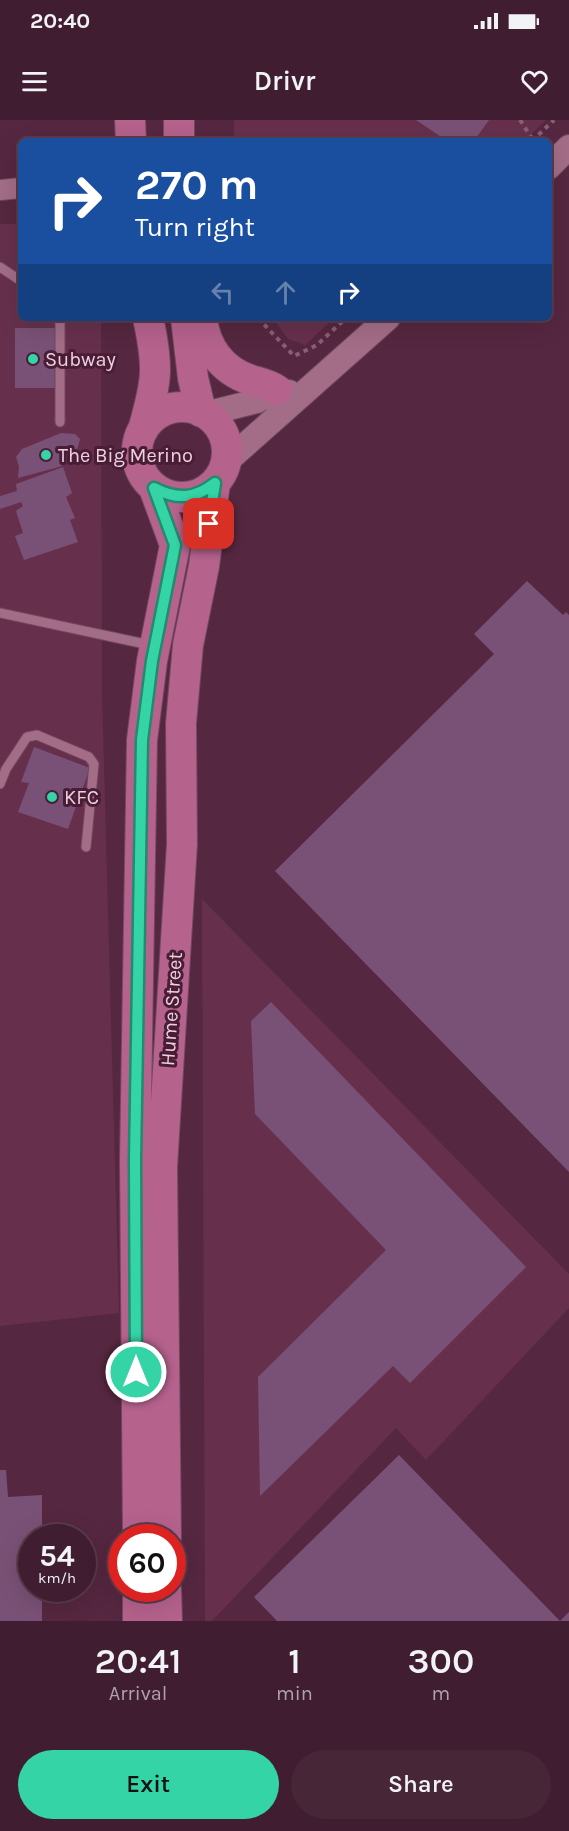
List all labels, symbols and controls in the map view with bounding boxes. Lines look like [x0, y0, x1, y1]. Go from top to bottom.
text: 20:40 [30, 8, 90, 34]
icon: menu [18, 65, 51, 98]
text: Drivr [254, 65, 315, 97]
icon: heart [518, 65, 551, 98]
text: 270 m [135, 160, 258, 210]
icon: right [36, 162, 114, 240]
text: Turn right [135, 211, 255, 243]
icon: left [206, 276, 239, 309]
icon: ahead [269, 276, 302, 309]
icon: right [332, 276, 365, 309]
place label: Subway [45, 348, 116, 371]
marker: Subway [26, 352, 40, 366]
place label: The Big Merino [58, 444, 193, 467]
marker: The Big Merino [39, 448, 53, 462]
pin [183, 498, 234, 549]
icon: arrive [192, 507, 225, 540]
place label: KFC [64, 786, 99, 809]
marker: KFC [45, 790, 59, 804]
street label: Hume Street [156, 951, 187, 1067]
position arrow [104, 1340, 168, 1404]
speed limit sign: 60 [108, 1524, 186, 1602]
text: 54 [39, 1538, 75, 1574]
text: km/h [38, 1569, 76, 1587]
text: 20:41 [95, 1640, 182, 1682]
text: 1 [288, 1640, 301, 1682]
text: 300 [407, 1640, 474, 1682]
text: Arrival [109, 1682, 167, 1705]
text: min [276, 1682, 313, 1705]
text: m [432, 1682, 450, 1705]
button: Exit [18, 1750, 279, 1819]
button: Share [291, 1750, 551, 1819]

